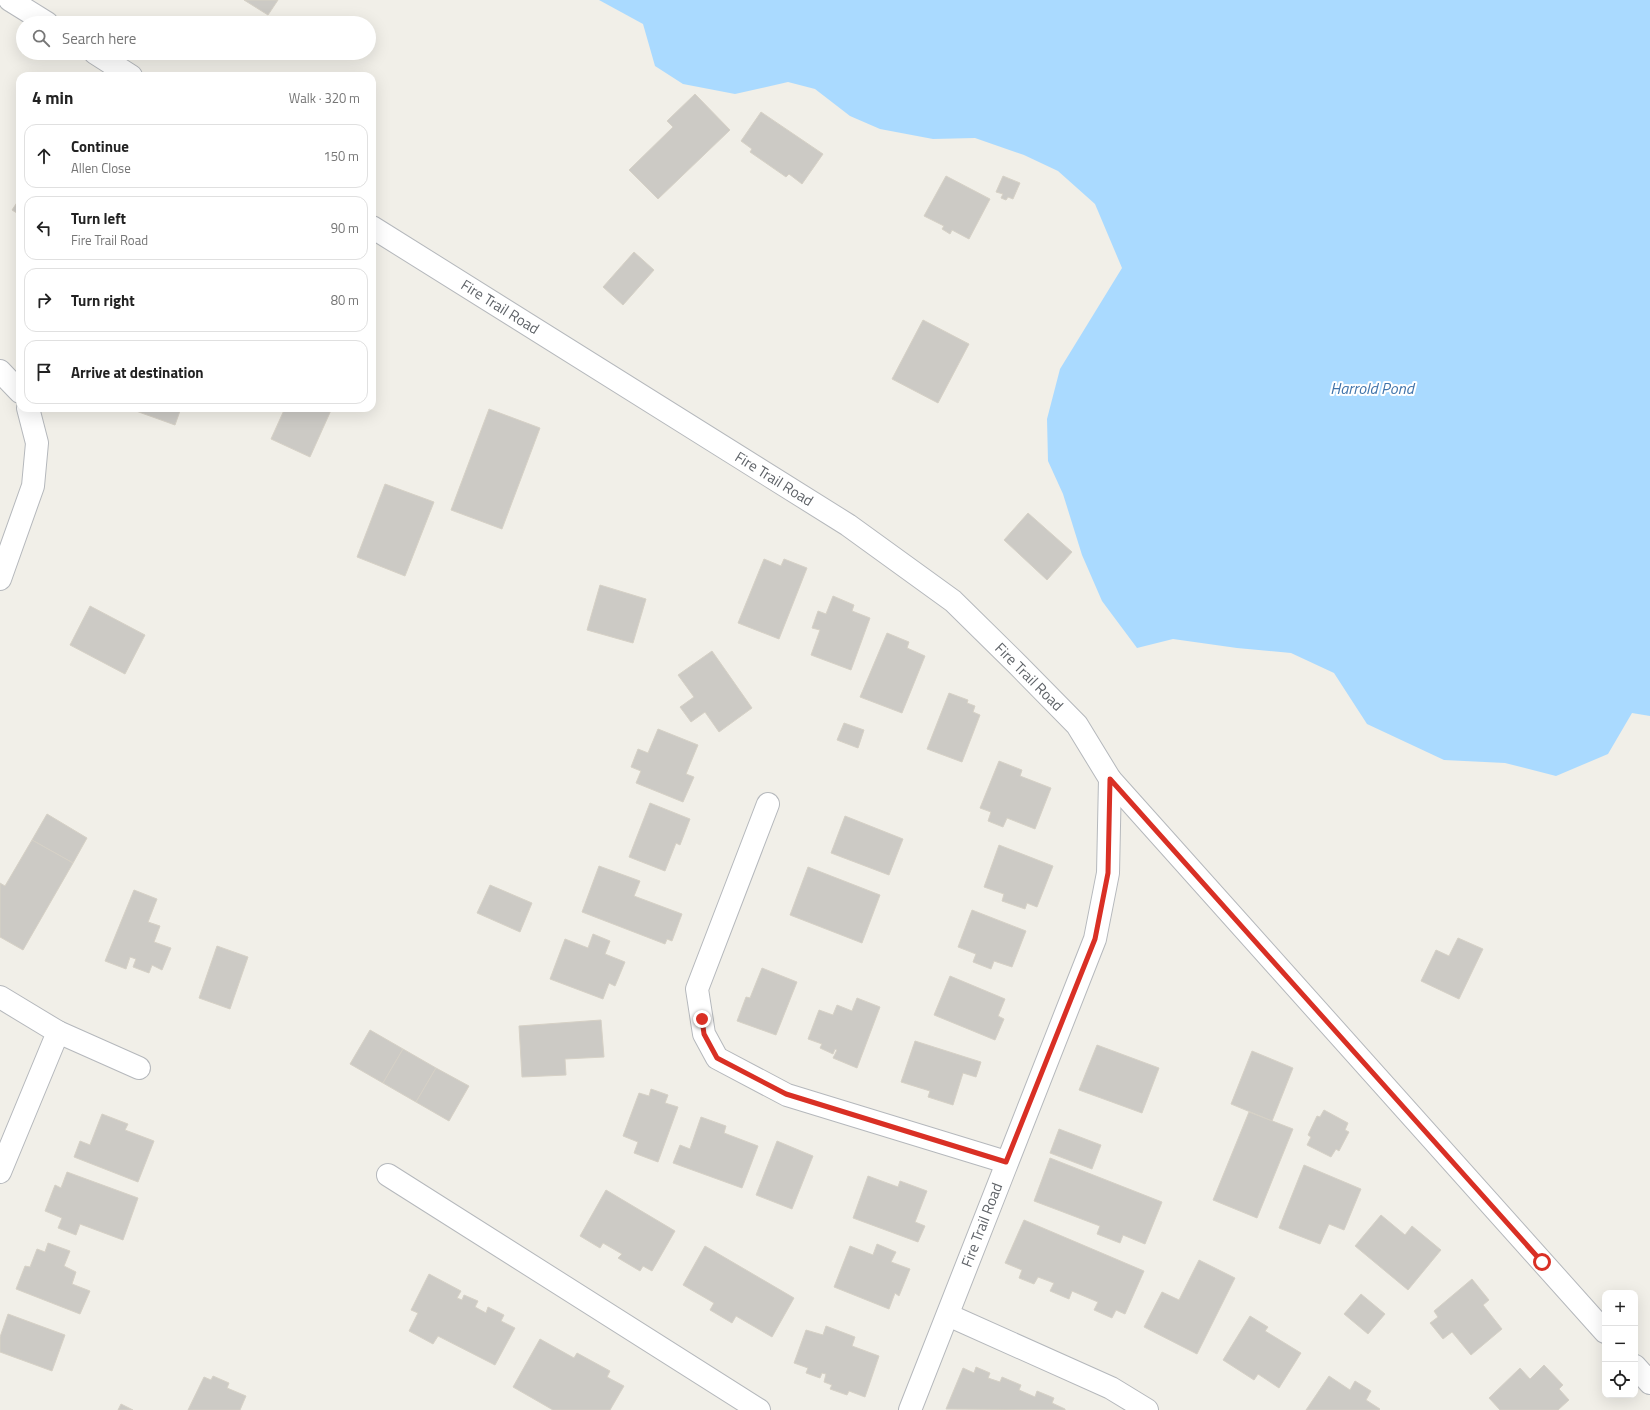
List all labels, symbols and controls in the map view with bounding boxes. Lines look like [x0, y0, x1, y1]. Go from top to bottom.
search box [16, 16, 376, 60]
icon: search [30, 27, 52, 49]
text: Search here [62, 27, 136, 50]
text: 4 min [32, 85, 73, 111]
text: Walk · 320 m [289, 88, 360, 108]
text: Continue [71, 135, 129, 158]
icon: ahead [33, 145, 55, 167]
text: 150 m [323, 146, 359, 166]
text: Allen Close [71, 158, 131, 178]
text: Turn left [71, 207, 126, 230]
icon: left [33, 217, 55, 239]
text: 90 m [331, 218, 359, 238]
text: Fire Trail Road [71, 230, 148, 250]
street label: Fire Trail Road [456, 273, 544, 340]
icon: right [33, 289, 55, 311]
text: Turn right [71, 289, 135, 312]
text: 80 m [331, 290, 359, 310]
icon: arrive [33, 361, 55, 383]
text: Arrive at destination [71, 361, 204, 384]
water label: Harrold Pond [1330, 376, 1416, 400]
street label: Fire Trail Road [730, 445, 818, 512]
street label: Fire Trail Road [990, 637, 1069, 716]
route end [693, 1010, 711, 1028]
street label: Fire Trail Road [955, 1179, 1008, 1270]
route start [1533, 1253, 1551, 1271]
map controls [1602, 1290, 1638, 1398]
button: + [1602, 1290, 1638, 1326]
button: − [1602, 1326, 1638, 1362]
button: locate [1602, 1362, 1638, 1398]

